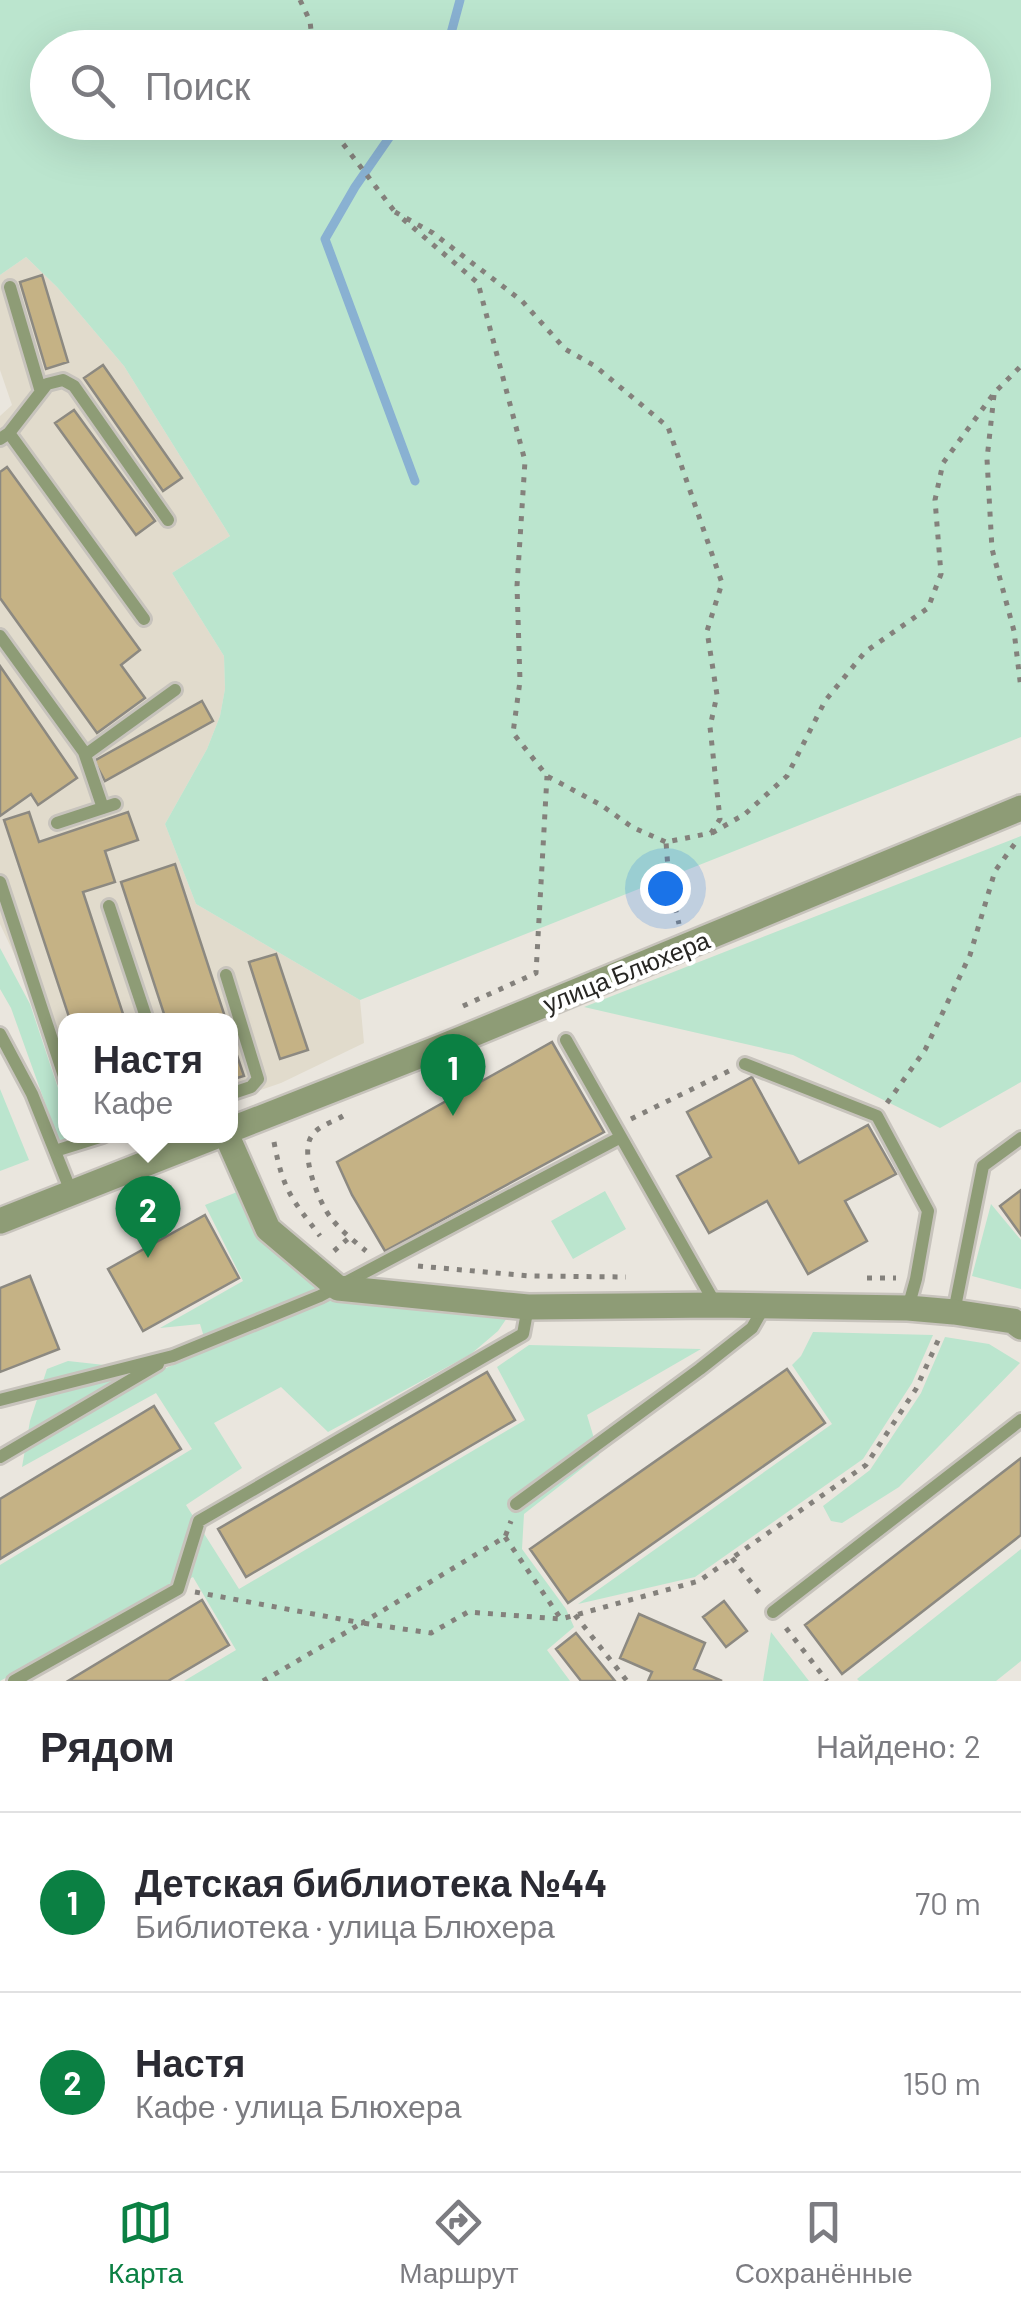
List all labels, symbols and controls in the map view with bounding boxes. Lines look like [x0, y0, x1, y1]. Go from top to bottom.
search box [30, 30, 991, 140]
icon: search [65, 58, 120, 113]
text: Поиск [145, 62, 250, 108]
your location [640, 863, 691, 914]
street label: улица Блюхера [538, 924, 714, 1018]
popup [58, 1013, 238, 1143]
pin: 1 [420, 1034, 486, 1116]
text: Настя [93, 1035, 203, 1081]
text: Кафе [93, 1082, 173, 1120]
pin: 2 [116, 1176, 180, 1258]
text: Рядом [40, 1720, 175, 1770]
text: Найдено: 2 [816, 1726, 981, 1764]
text: Детская библиотека №44 [135, 1859, 607, 1905]
text: 1 [67, 1883, 78, 1921]
text: 70 m [915, 1883, 981, 1921]
text: Библиотека · улица Блюхера [135, 1906, 555, 1944]
text: Настя [135, 2039, 246, 2085]
text: 2 [64, 2063, 81, 2101]
text: 150 m [902, 2063, 981, 2101]
text: Кафе · улица Блюхера [135, 2086, 461, 2124]
tab: Карта [108, 2195, 183, 2290]
tab: Маршрут [399, 2195, 518, 2290]
tab: Сохранённые [735, 2195, 913, 2290]

